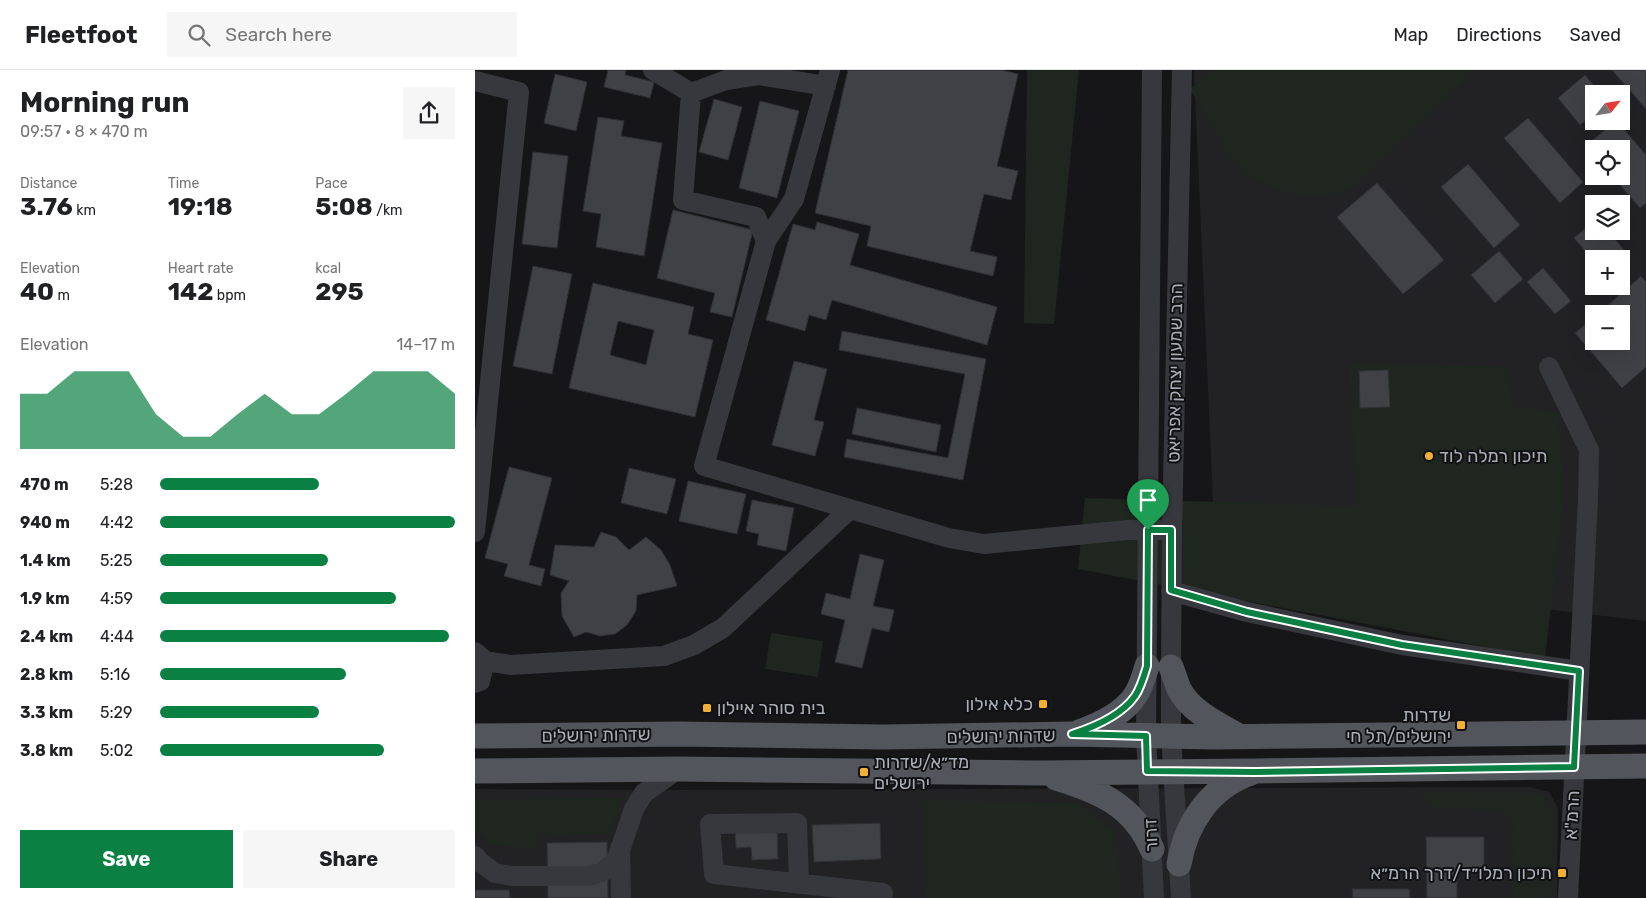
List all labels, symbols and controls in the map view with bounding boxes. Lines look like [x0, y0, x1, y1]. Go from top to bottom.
search box [167, 12, 517, 57]
text: Fleetfoot [25, 21, 137, 49]
icon: search [185, 21, 213, 49]
text: Search here [225, 23, 332, 46]
text: Map [1393, 24, 1428, 46]
text: Directions [1456, 24, 1542, 46]
text: Saved [1570, 24, 1621, 46]
north arrow [1585, 85, 1630, 130]
map controls [1585, 85, 1630, 350]
text: Morning run [20, 86, 189, 119]
button: share [403, 87, 455, 139]
text: 09:57 · 8 × 470 m [20, 122, 148, 141]
button: locate [1585, 140, 1630, 185]
text: Distance [20, 175, 77, 192]
text: Time [168, 175, 199, 192]
text: Pace [315, 175, 347, 192]
text: 3.76 [20, 192, 73, 221]
text: 19:18 [168, 192, 233, 221]
text: 5:08 [315, 192, 373, 221]
button: layers [1585, 195, 1630, 240]
text: km [73, 202, 96, 219]
text: /km [373, 202, 403, 219]
button: + [1585, 250, 1630, 295]
text: Elevation [20, 260, 80, 277]
text: Heart rate [168, 260, 234, 277]
text: kcal [315, 260, 341, 277]
text: 40 [20, 277, 54, 306]
text: 142 [168, 277, 213, 306]
text: 295 [315, 277, 364, 306]
street label: הרב שמעון יצחק אפריאט [1162, 283, 1188, 463]
text: m [54, 287, 70, 304]
text: bpm [213, 287, 246, 304]
button: − [1585, 305, 1630, 350]
text: Elevation [20, 335, 89, 354]
text: 14–17 m [396, 335, 455, 354]
place label: תיכון רמלה לוד [1439, 445, 1547, 467]
marker: תיכון רמלה לוד [1423, 450, 1435, 462]
text: 470 m [20, 475, 69, 494]
text: 5:28 [100, 475, 133, 494]
pin [1127, 479, 1169, 530]
icon: arrive [1134, 486, 1162, 514]
text: 940 m [20, 513, 70, 532]
text: 4:42 [100, 513, 133, 532]
text: 1.4 km [20, 551, 71, 570]
text: 5:25 [100, 551, 133, 570]
text: 1.9 km [20, 589, 70, 608]
text: 4:59 [100, 589, 133, 608]
text: 2.4 km [20, 627, 73, 646]
text: 4:44 [100, 627, 134, 646]
text: 2.8 km [20, 665, 73, 684]
text: 5:16 [100, 665, 130, 684]
place label: כלא אילון [965, 693, 1033, 715]
place label: בית סוהר איילון [717, 697, 826, 719]
marker: כלא אילון [1037, 698, 1049, 710]
marker: בית סוהר איילון [701, 702, 713, 714]
text: 3.3 km [20, 703, 73, 722]
text: 5:29 [100, 703, 132, 722]
place label: שדרות ירושלים/תל חי [1346, 704, 1451, 747]
marker: שדרות ירושלים/תל חי [1455, 719, 1467, 731]
street label: שדרות ירושלים [541, 723, 651, 747]
street label: שדרות ירושלים [946, 724, 1056, 748]
text: 3.8 km [20, 741, 73, 760]
text: 5:02 [100, 741, 133, 760]
place label: מד״א/שדרות ירושלים [874, 751, 969, 794]
marker: מד״א/שדרות ירושלים [858, 766, 870, 778]
street label: הרמ"א [1560, 790, 1584, 840]
street label: דרור [1139, 818, 1163, 852]
button: Save [20, 830, 233, 888]
button: Share [243, 830, 455, 888]
place label: תיכון רמלו״ד/דרך הרמ״א [1370, 862, 1552, 884]
marker: תיכון רמלו״ד/דרך הרמ״א [1556, 867, 1568, 879]

